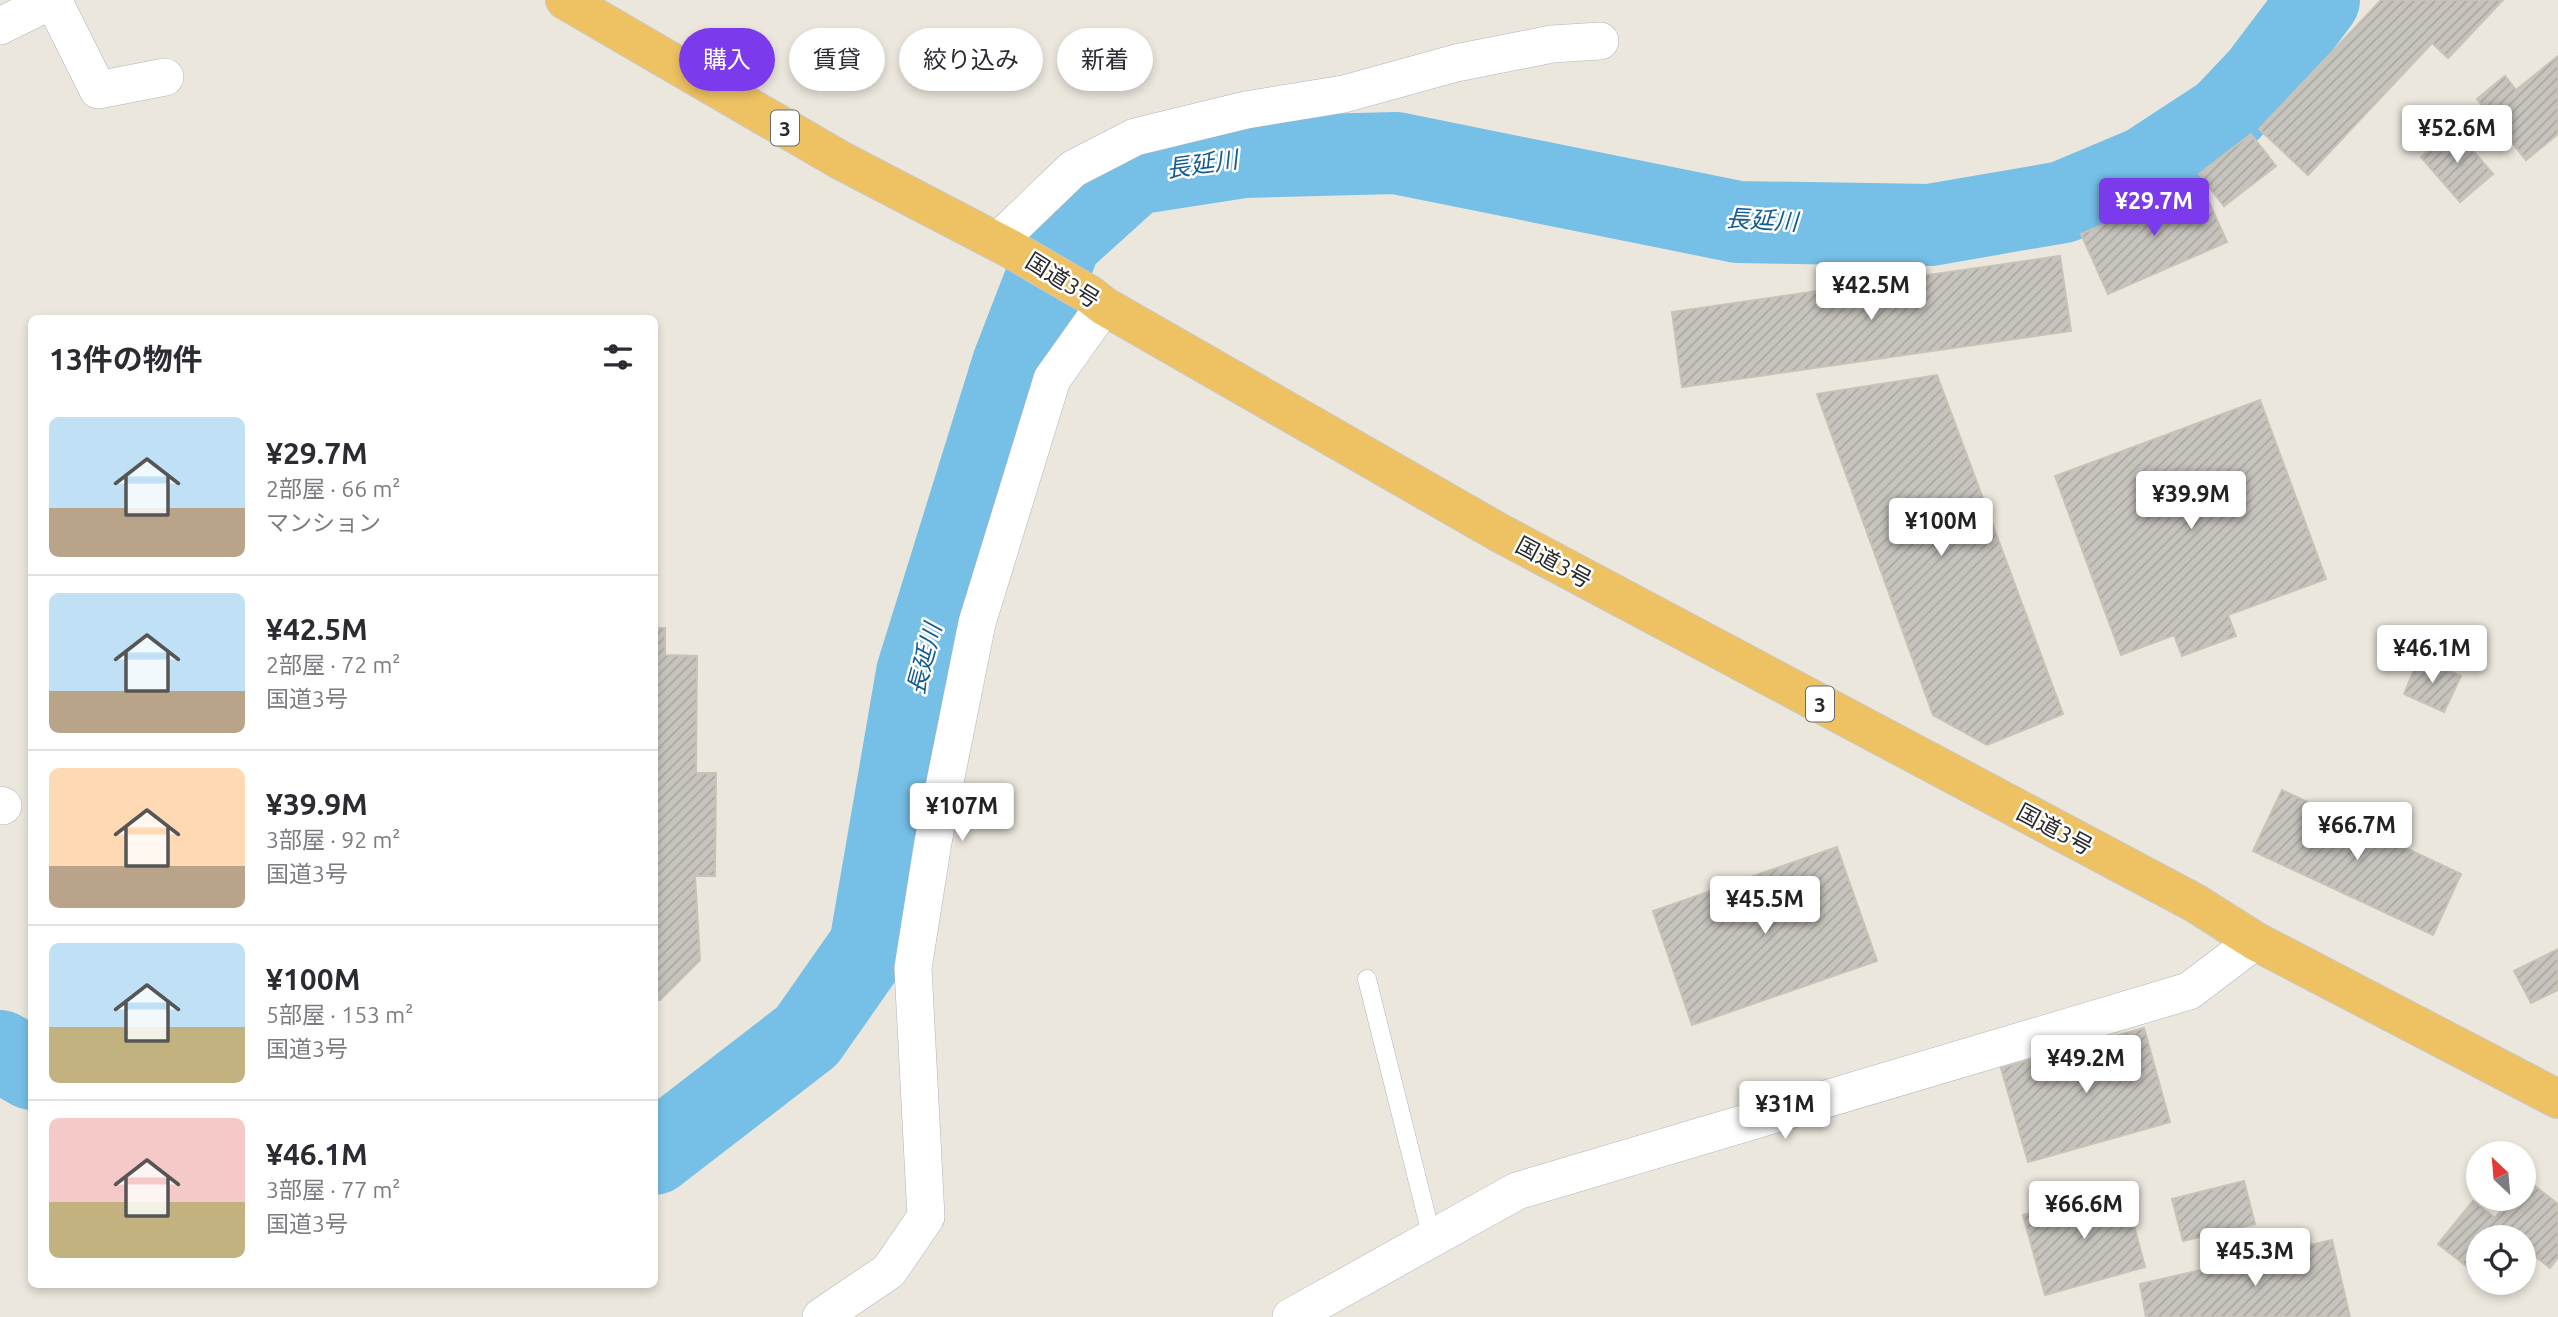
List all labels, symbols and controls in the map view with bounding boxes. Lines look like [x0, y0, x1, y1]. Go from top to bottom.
chip: 購入 [679, 28, 775, 91]
chip: 賃貸 [789, 28, 885, 91]
chip: 絞り込み [899, 28, 1043, 91]
chip: 新着 [1057, 28, 1153, 91]
pin: ¥52.6M [2400, 106, 2514, 165]
road number: 3 [771, 110, 799, 146]
text: ¥52.6M [2418, 115, 2496, 140]
water label: 長延川 [1164, 145, 1242, 182]
pin: ¥29.7M [2097, 178, 2211, 238]
text: ¥29.7M [2115, 188, 2193, 213]
water label: 長延川 [1725, 205, 1802, 236]
street label: 国道3号 [1022, 248, 1104, 312]
pin: ¥42.5M [1814, 262, 1928, 322]
text: ¥42.5M [1832, 272, 1910, 297]
icon: filters [599, 338, 637, 376]
text: 13件の物件 [49, 342, 203, 376]
text: ¥29.7M [266, 436, 368, 470]
icon: home [105, 445, 189, 529]
pin: ¥39.9M [2134, 472, 2248, 531]
text: 2部屋 · 66 m² [266, 476, 400, 501]
text: ¥39.9M [2152, 481, 2230, 506]
pin: ¥100M [1892, 498, 1990, 558]
text: ¥100M [1905, 508, 1977, 533]
text: マンション [266, 510, 381, 535]
street label: 国道3号 [1512, 532, 1596, 592]
text: ¥42.5M [266, 612, 368, 646]
water label: 長延川 [902, 618, 947, 697]
icon: home [105, 621, 189, 705]
pin: ¥46.1M [2375, 626, 2489, 685]
text: ¥46.1M [2393, 635, 2471, 660]
text: 2部屋 · 72 m² [266, 652, 400, 677]
text: 国道3号 [266, 686, 348, 711]
road number: 3 [1806, 686, 1834, 722]
pin: ¥107M [913, 784, 1011, 843]
text: ¥39.9M [266, 787, 368, 821]
text: ¥107M [926, 793, 998, 818]
icon: home [105, 796, 189, 880]
street label: 国道3号 [2013, 799, 2097, 859]
pin: ¥66.7M [2300, 802, 2414, 862]
text: ¥66.7M [2318, 812, 2396, 837]
text: 3部屋 · 92 m² [266, 827, 400, 852]
text: 国道3号 [266, 861, 348, 886]
pin: ¥45.5M [1708, 876, 1822, 936]
text: ¥45.5M [1726, 886, 1804, 911]
text: ¥100M [266, 962, 360, 996]
icon: home [105, 971, 189, 1055]
text: 5部屋 · 153 m² [266, 1002, 413, 1027]
text: 国道3号 [266, 1036, 348, 1061]
pin: ¥49.2M [2029, 1036, 2143, 1095]
text: ¥49.2M [2047, 1045, 2125, 1070]
pin: ¥31M [1744, 1082, 1826, 1141]
text: ¥31M [1755, 1091, 1815, 1116]
text: ¥46.1M [266, 1137, 368, 1171]
north arrow [2466, 1141, 2536, 1211]
map controls [2466, 1141, 2536, 1295]
icon: home [105, 1146, 189, 1230]
text: 3部屋 · 77 m² [266, 1177, 400, 1202]
pin: ¥66.6M [2027, 1182, 2141, 1241]
text: ¥66.6M [2045, 1191, 2123, 1216]
text: 国道3号 [266, 1211, 348, 1236]
button: locate [2466, 1225, 2536, 1295]
pin: ¥45.3M [2198, 1228, 2312, 1288]
text: ¥45.3M [2216, 1238, 2294, 1263]

